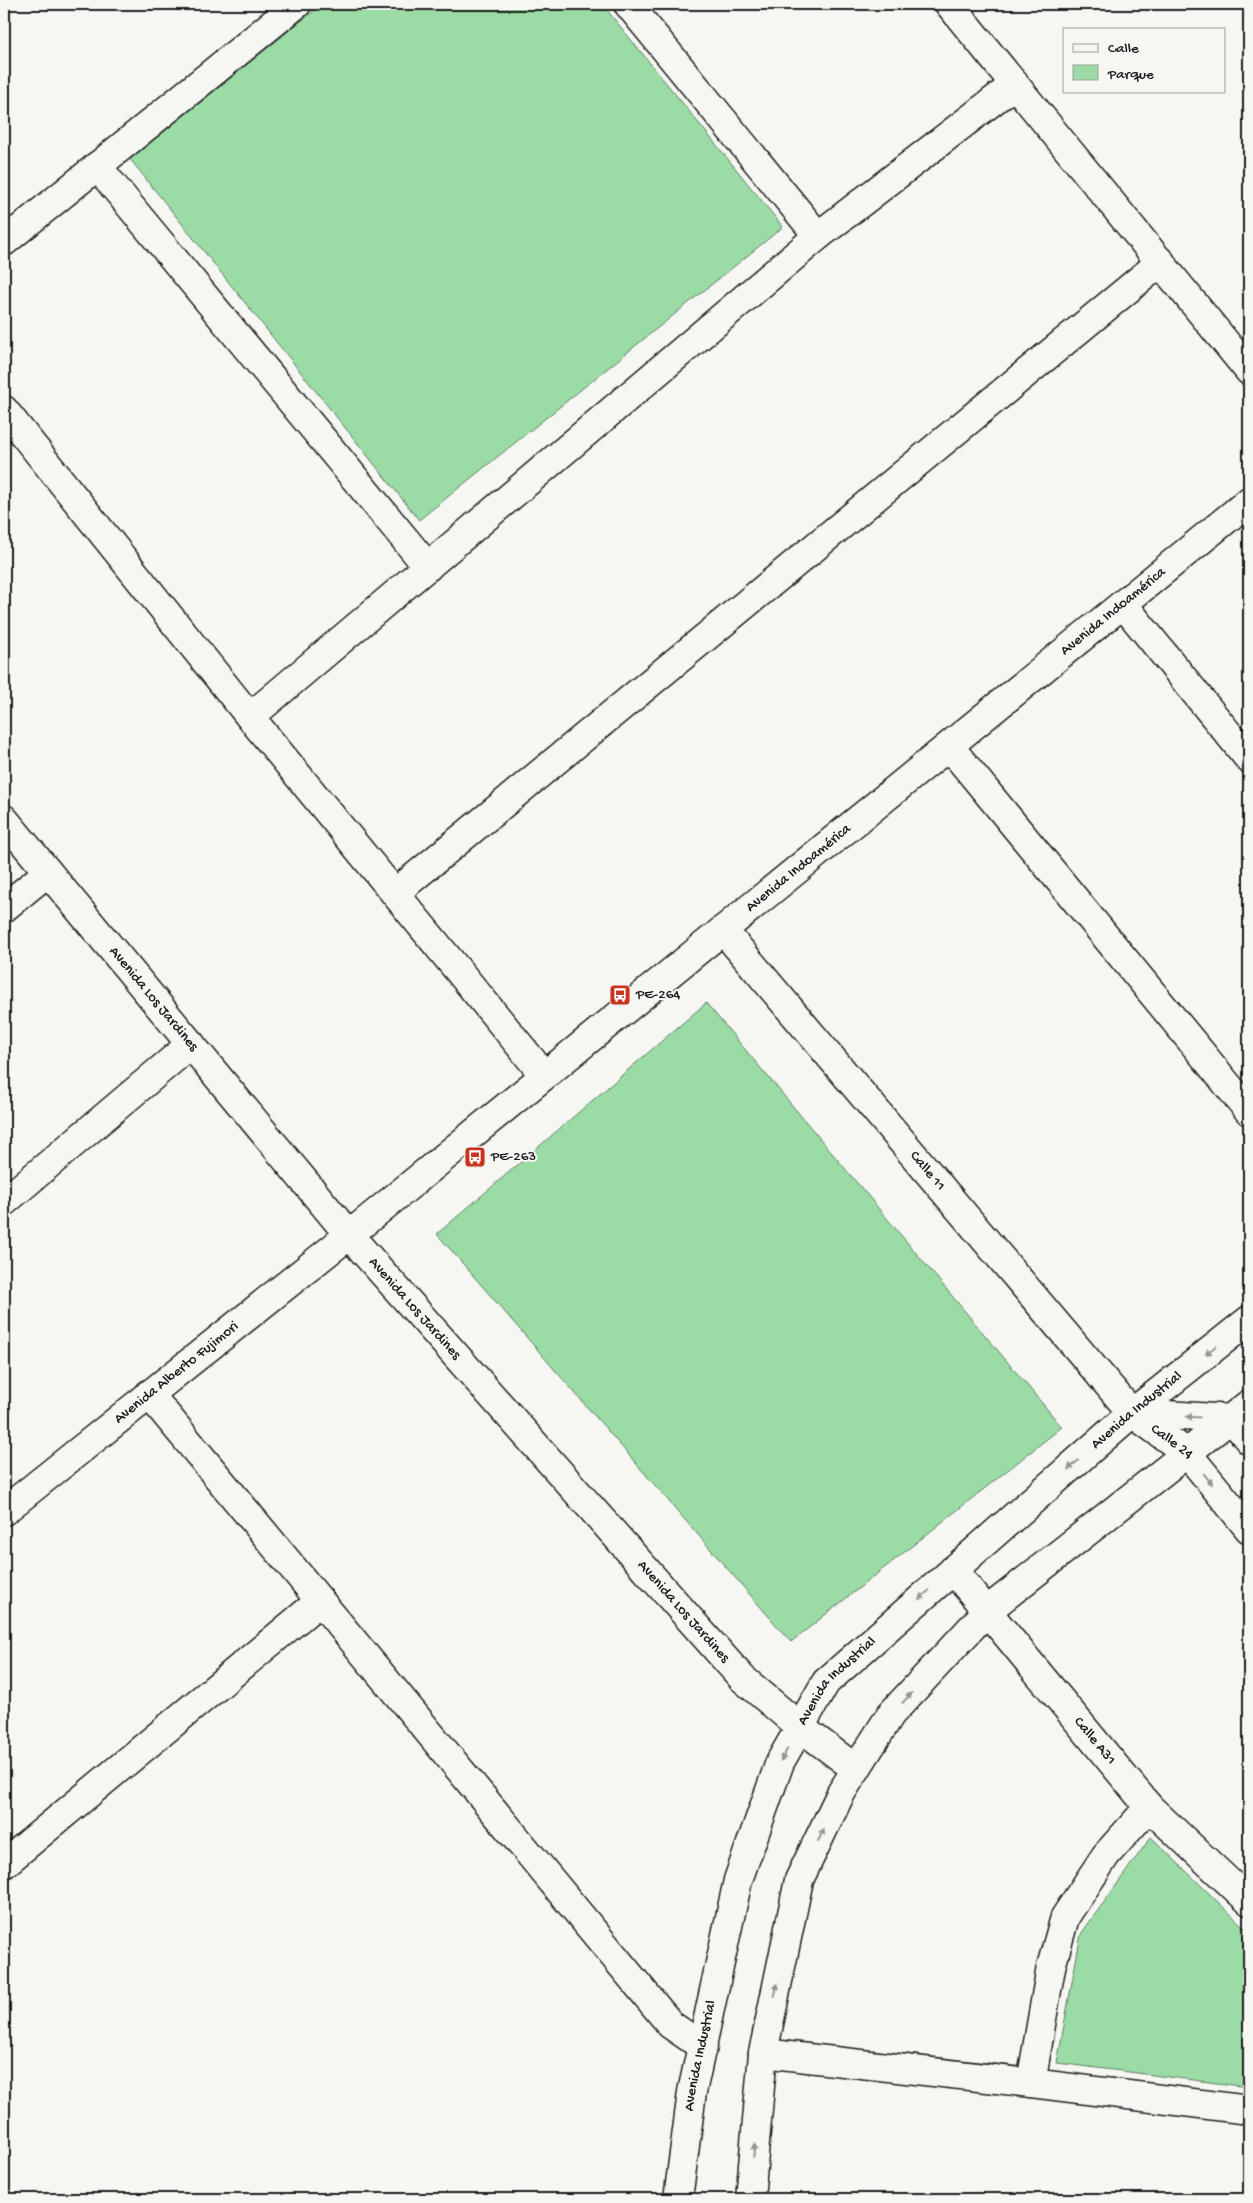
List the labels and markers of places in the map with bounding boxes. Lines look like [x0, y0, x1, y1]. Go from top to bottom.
bus stop icon: PE-264 [608, 983, 632, 1007]
place label: PE-264 [635, 986, 680, 1004]
bus stop icon: PE-263 [463, 1145, 487, 1169]
place label: PE-263 [490, 1148, 536, 1166]

